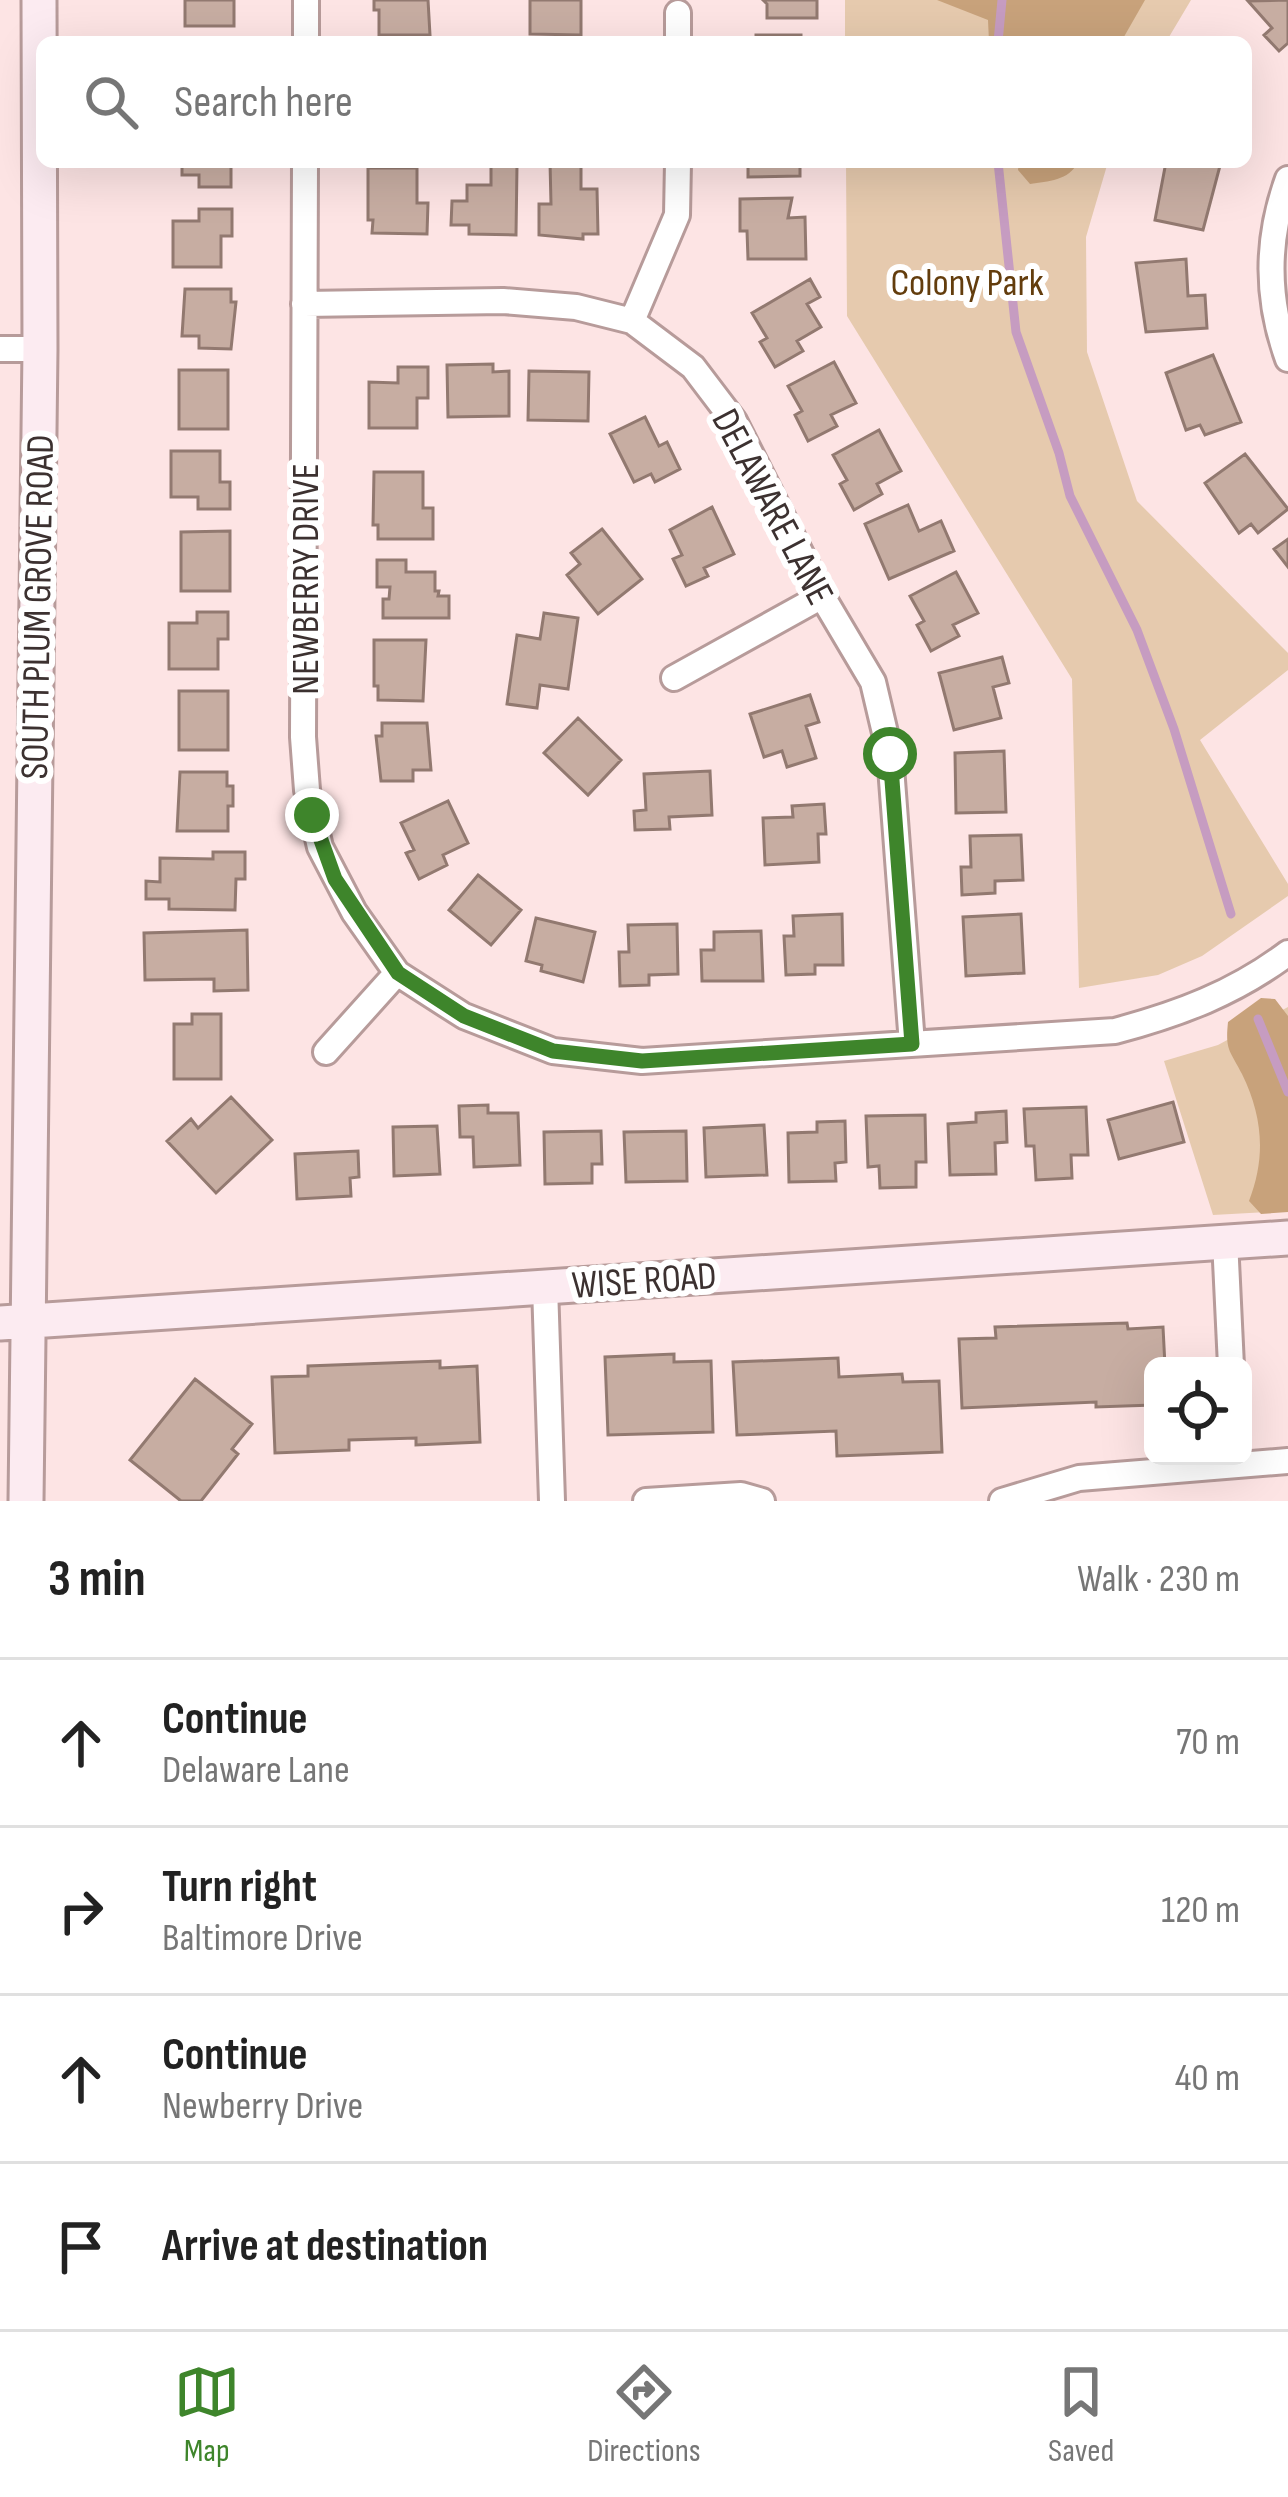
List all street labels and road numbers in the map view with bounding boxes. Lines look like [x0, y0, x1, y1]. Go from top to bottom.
street label: DELAWARE LANE [701, 401, 843, 613]
street label: SOUTH PLUM GROVE ROAD [12, 434, 65, 780]
street label: NEWBERRY DRIVE [283, 463, 330, 695]
street label: WISE ROAD [570, 1253, 718, 1310]

